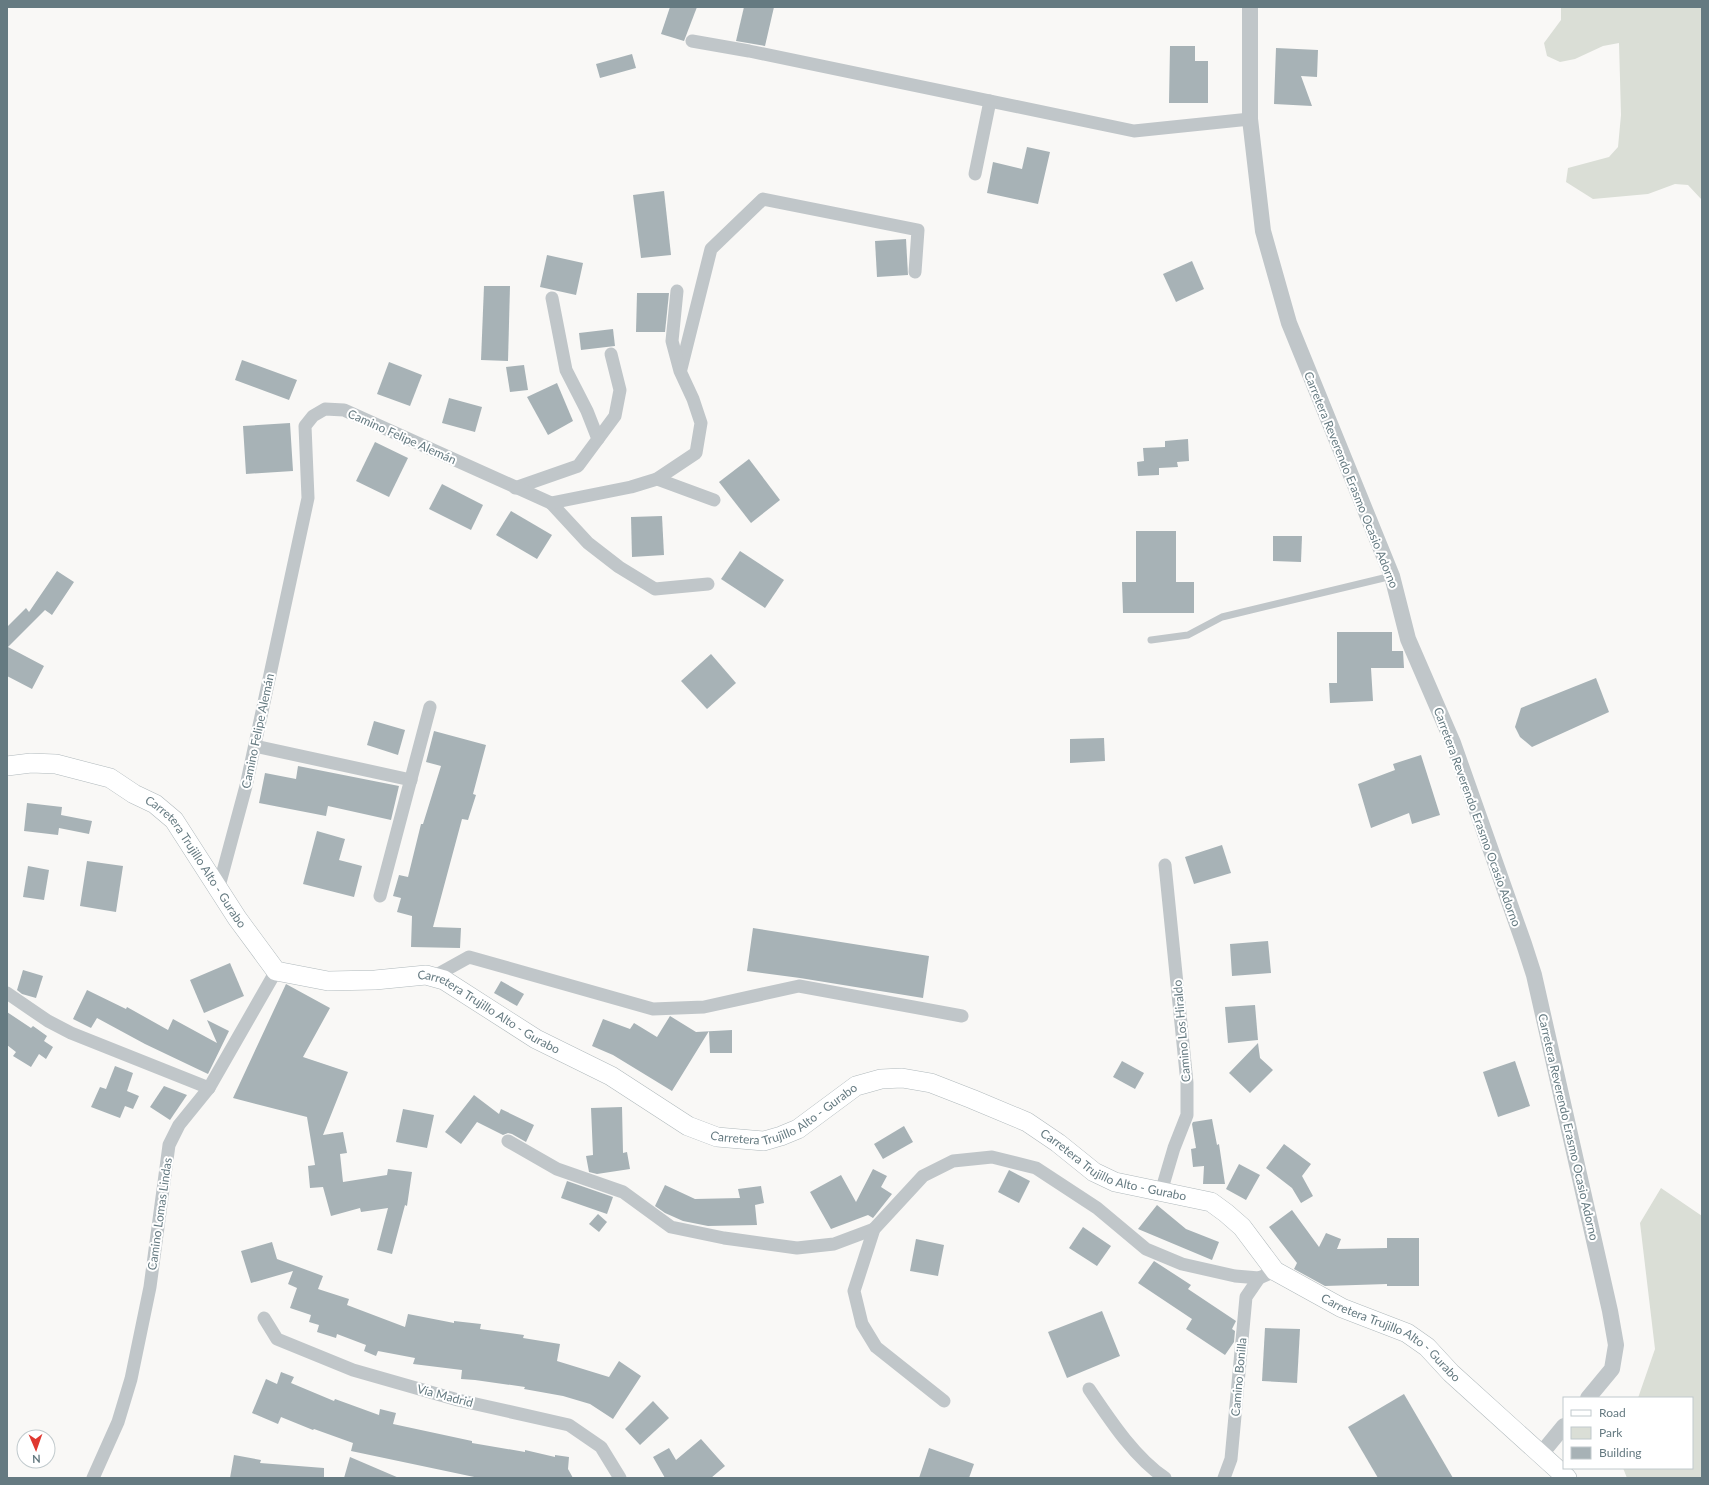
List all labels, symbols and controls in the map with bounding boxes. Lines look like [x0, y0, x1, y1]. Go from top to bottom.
street label: Carretera Reverendo Erasmo Ocasio Adorno [1301, 369, 1402, 590]
street label: Camino Felipe Alemán [346, 406, 459, 467]
street label: Camino Felipe Alemán [238, 672, 277, 790]
street label: Carretera Reverendo Erasmo Ocasio Adorno [1431, 705, 1524, 929]
street label: Carretera Trujillo Alto - Gurabo [143, 792, 250, 931]
street label: Carretera Trujillo Alto - Gurabo [417, 967, 563, 1057]
street label: Camino Los Hiraldo [1170, 979, 1193, 1083]
street label: Carretera Reverendo Erasmo Ocasio Adorno [1535, 1012, 1602, 1242]
street label: Carretera Trujillo Alto - Gurabo [708, 1080, 860, 1148]
street label: Carretera Trujillo Alto - Gurabo [1038, 1125, 1188, 1204]
street label: Camino Lomas Lindas [144, 1157, 175, 1271]
street label: Carretera Trujillo Alto - Gurabo [1319, 1290, 1464, 1385]
street label: Camino Bonilla [1228, 1337, 1249, 1417]
street label: Vía Madrid [415, 1381, 475, 1410]
legend [1563, 1397, 1693, 1469]
text: Road [1599, 1405, 1626, 1420]
text: Park [1599, 1425, 1623, 1440]
north arrow [16, 1429, 56, 1469]
text: Building [1599, 1445, 1642, 1460]
text: N [32, 1453, 41, 1466]

